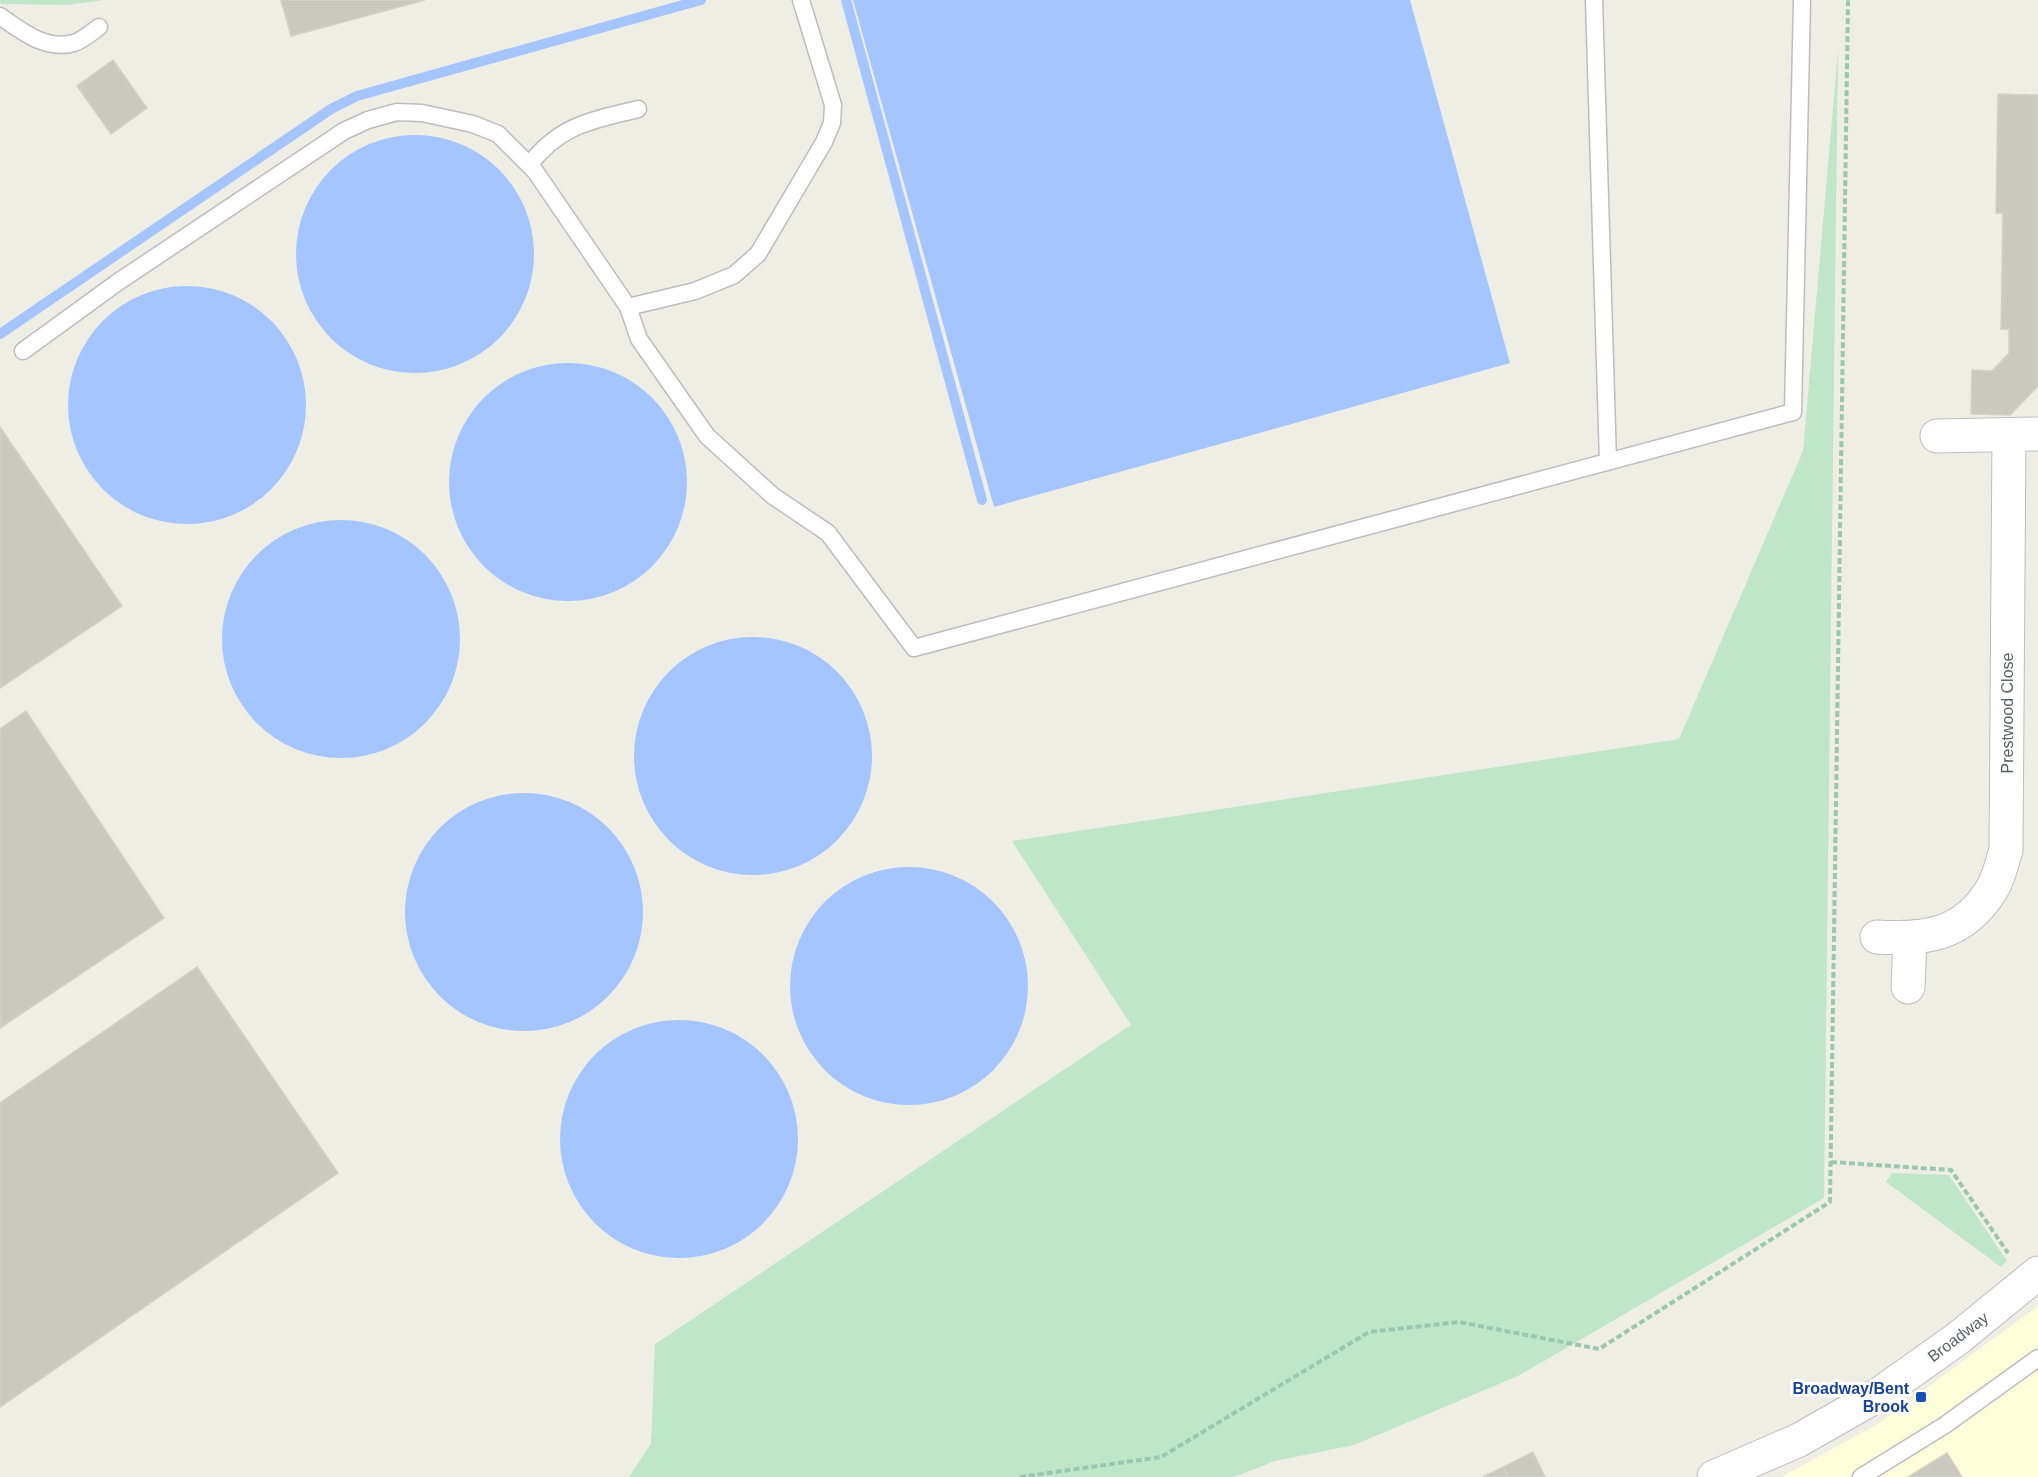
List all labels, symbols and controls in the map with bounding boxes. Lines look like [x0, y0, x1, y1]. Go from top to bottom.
street label: Prestwood Close [1999, 652, 2016, 773]
street label: Broadway [1924, 1309, 1992, 1365]
place label: Broadway/Bent Brook [1793, 1380, 1910, 1415]
marker: Broadway/Bent Brook [1914, 1390, 1928, 1404]

